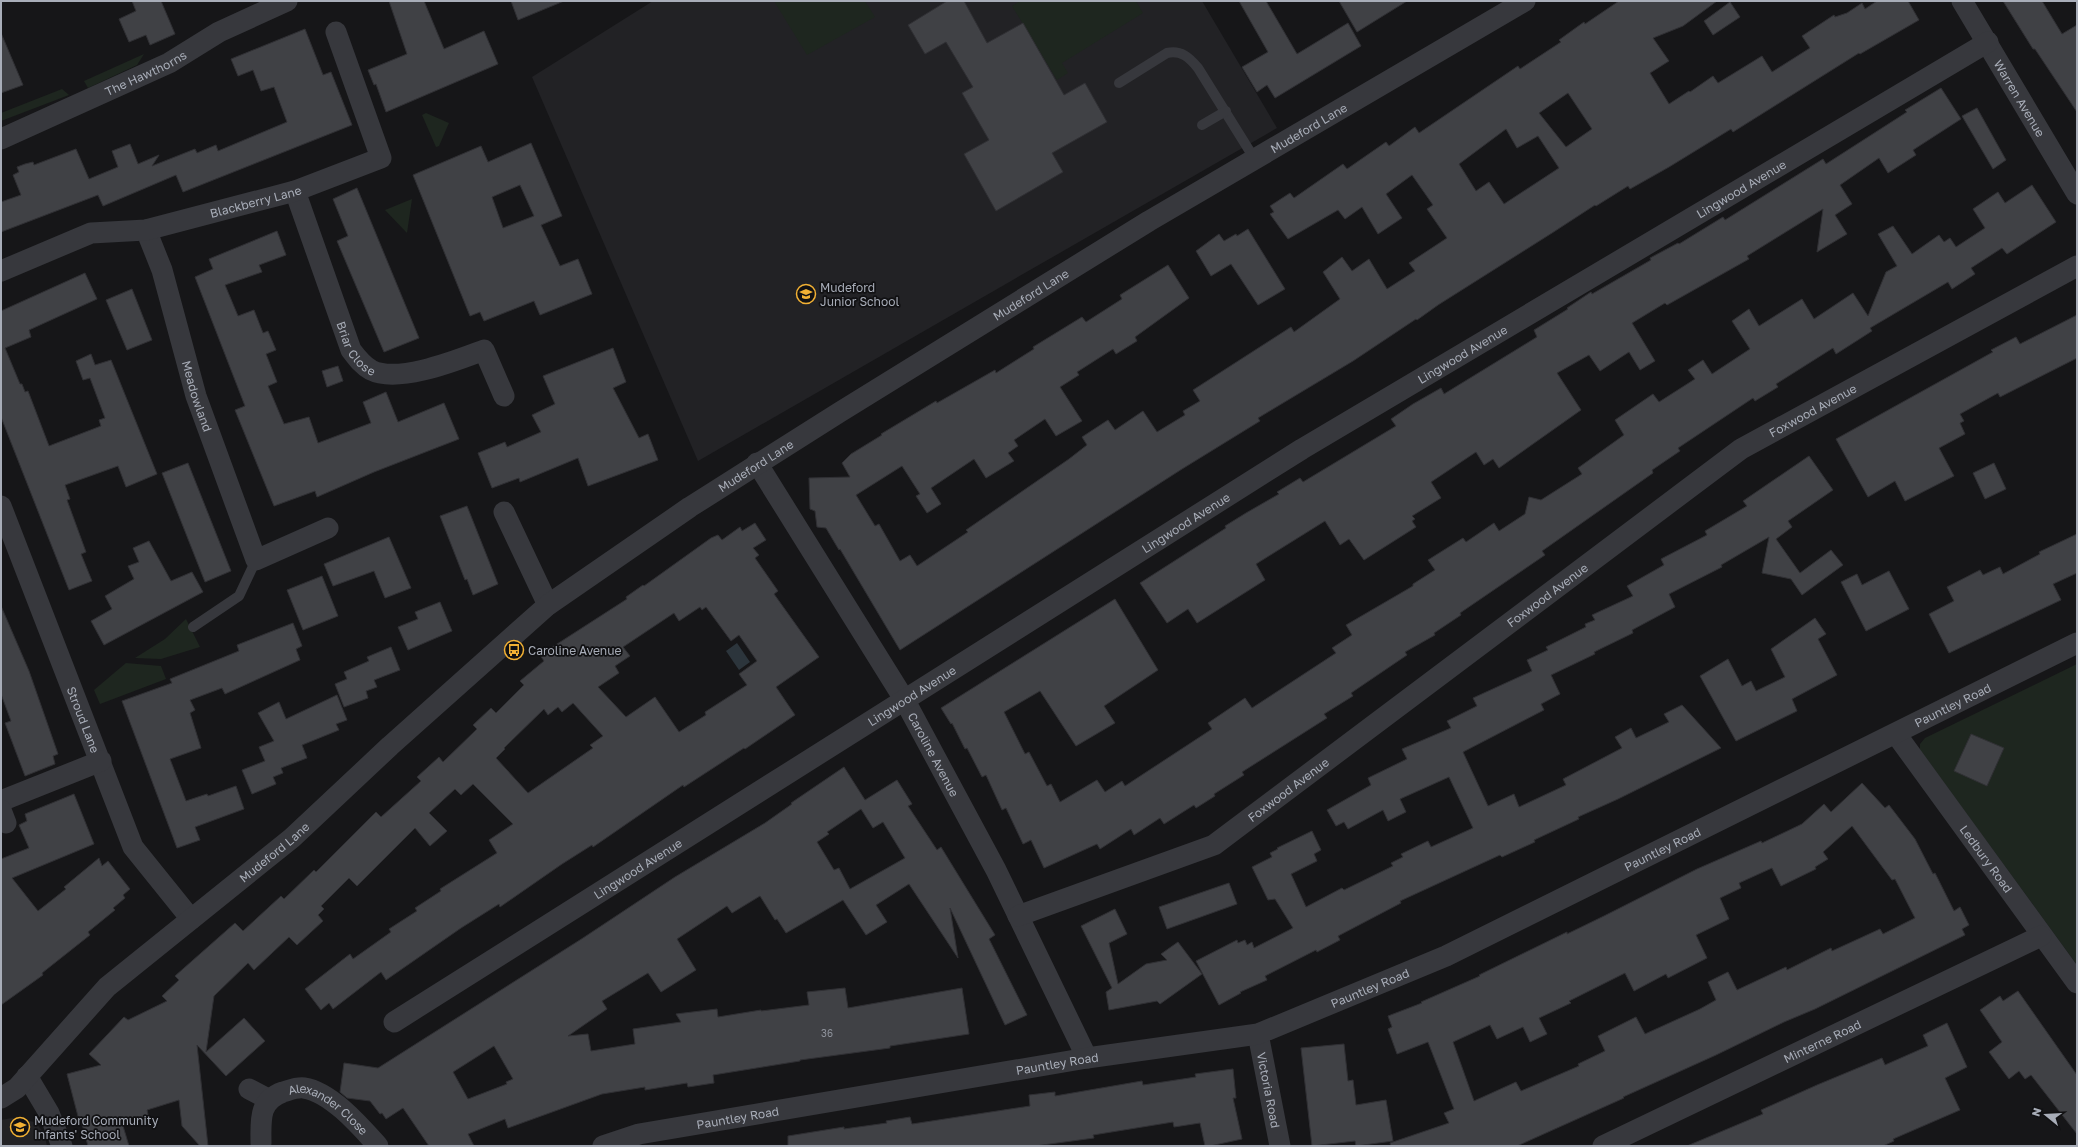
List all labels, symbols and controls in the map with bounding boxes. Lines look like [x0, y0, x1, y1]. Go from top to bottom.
street label: The Hawthorns [102, 47, 189, 99]
street label: Warren Avenue [1991, 57, 2049, 139]
street label: Mudeford Lane [1267, 99, 1350, 156]
street label: Lingwood Avenue [1693, 156, 1788, 221]
street label: Blackberry Lane [208, 182, 303, 220]
street label: Mudeford Lane [990, 265, 1071, 323]
place label: Mudeford Junior School [820, 280, 899, 309]
school or university icon: Mudeford Junior School [795, 283, 817, 305]
street label: Briar Close [334, 319, 378, 379]
street label: Lingwood Avenue [1415, 322, 1510, 386]
street label: Meadowland [179, 359, 216, 434]
street label: Foxwood Avenue [1766, 380, 1859, 440]
street label: Mudeford Lane [715, 436, 796, 495]
street label: Lingwood Avenue [1139, 489, 1233, 556]
street label: Foxwood Avenue [1503, 559, 1591, 630]
bus stop icon: Caroline Avenue [503, 639, 525, 661]
place label: Caroline Avenue [528, 643, 621, 658]
street label: Lingwood Avenue [865, 662, 959, 729]
street label: Pauntley Road [1912, 679, 1993, 730]
street label: Stroud Lane [64, 684, 103, 755]
street label: Caroline Avenue [905, 710, 963, 799]
street label: Foxwood Avenue [1244, 754, 1332, 825]
street label: Mudeford Lane [236, 818, 312, 885]
street label: Ledbury Road [1957, 822, 2016, 895]
street label: Pauntley Road [1622, 823, 1703, 874]
street label: Lingwood Avenue [591, 835, 685, 902]
street label: Pauntley Road [1328, 965, 1411, 1011]
street label: Minterne Road [1781, 1016, 1863, 1066]
house number: 36 [821, 1027, 833, 1039]
street label: Pauntley Road [1015, 1049, 1099, 1077]
street label: Victoria Road [1254, 1051, 1284, 1129]
street label: Alexander Close [286, 1080, 371, 1138]
north arrow [2026, 1095, 2066, 1135]
street label: Pauntley Road [695, 1103, 780, 1132]
text: N [2029, 1106, 2043, 1118]
place label: Mudeford Community Infants' School [34, 1113, 159, 1142]
school or university icon: Mudeford Community Infants' School [9, 1116, 31, 1138]

